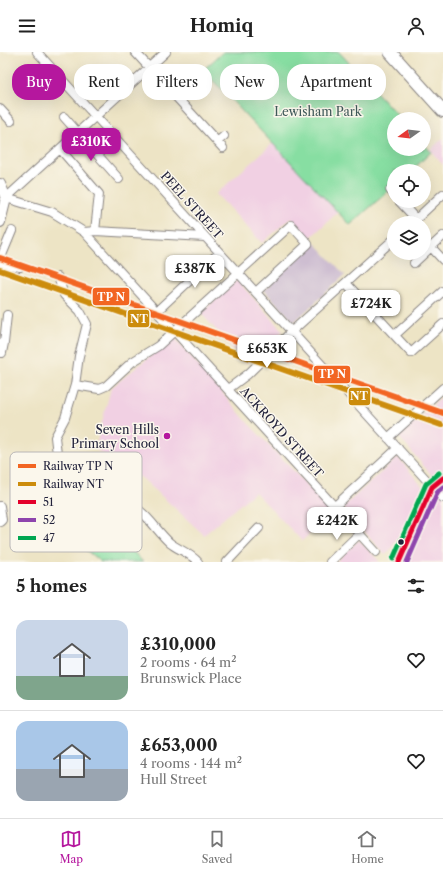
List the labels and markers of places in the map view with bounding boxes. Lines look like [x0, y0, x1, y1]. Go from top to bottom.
pin: £310K [63, 128, 119, 162]
pin: £387K [167, 255, 223, 289]
pin: £724K [343, 290, 399, 324]
pin: £653K [239, 335, 295, 369]
place label: Seven Hills Primary School [71, 422, 159, 451]
marker: Seven Hills Primary School [162, 431, 172, 441]
pin: £242K [309, 507, 365, 541]
unlabelled marker [396, 537, 406, 547]

